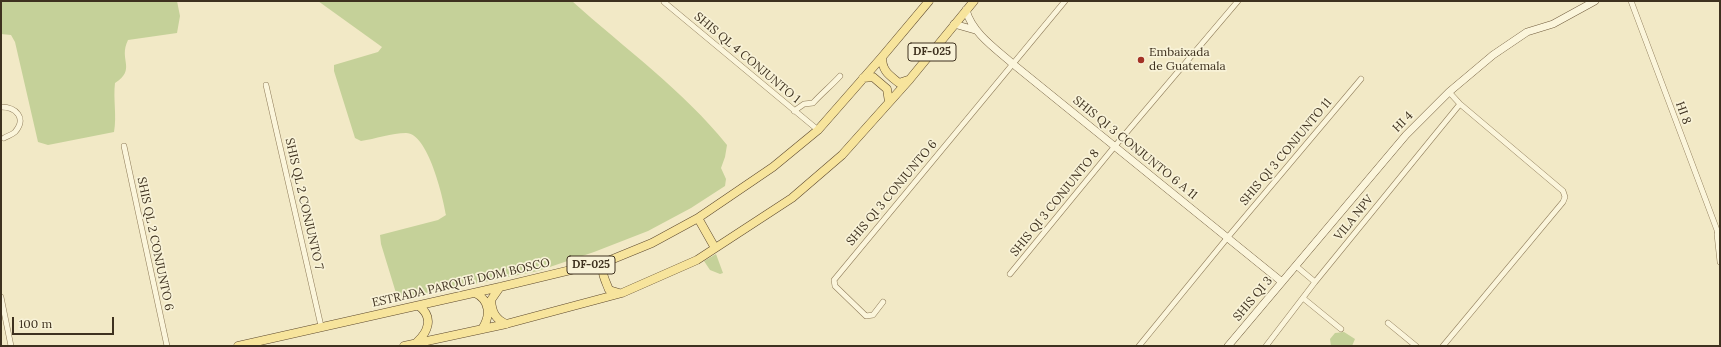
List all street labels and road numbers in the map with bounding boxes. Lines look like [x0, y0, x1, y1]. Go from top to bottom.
street label: SHIS QL 4 CONJUNTO 1 [691, 10, 803, 106]
road number: DF-025 [908, 43, 956, 61]
street label: SHIS QI 3 CONJUNTO 6 A 11 [1070, 93, 1200, 203]
street label: SHIS QI 3 CONJUNTO 11 [1237, 96, 1335, 208]
street label: HI 8 [1672, 100, 1694, 126]
street label: HI 4 [1390, 109, 1416, 135]
street label: SHIS QL 2 CONJUNTO 7 [282, 137, 326, 271]
street label: SHIS QI 3 CONJUNTO 6 [844, 137, 940, 249]
street label: SHIS QI 3 CONJUNTO 8 [1007, 147, 1103, 259]
street label: SHIS QL 2 CONJUNTO 6 [134, 176, 176, 312]
street label: VILA NPV [1331, 193, 1377, 243]
street label: ESTRADA PARQUE DOM BOSCO [371, 255, 551, 311]
road number: DF-025 [567, 256, 615, 274]
street label: SHIS QI 3 [1230, 274, 1276, 324]

